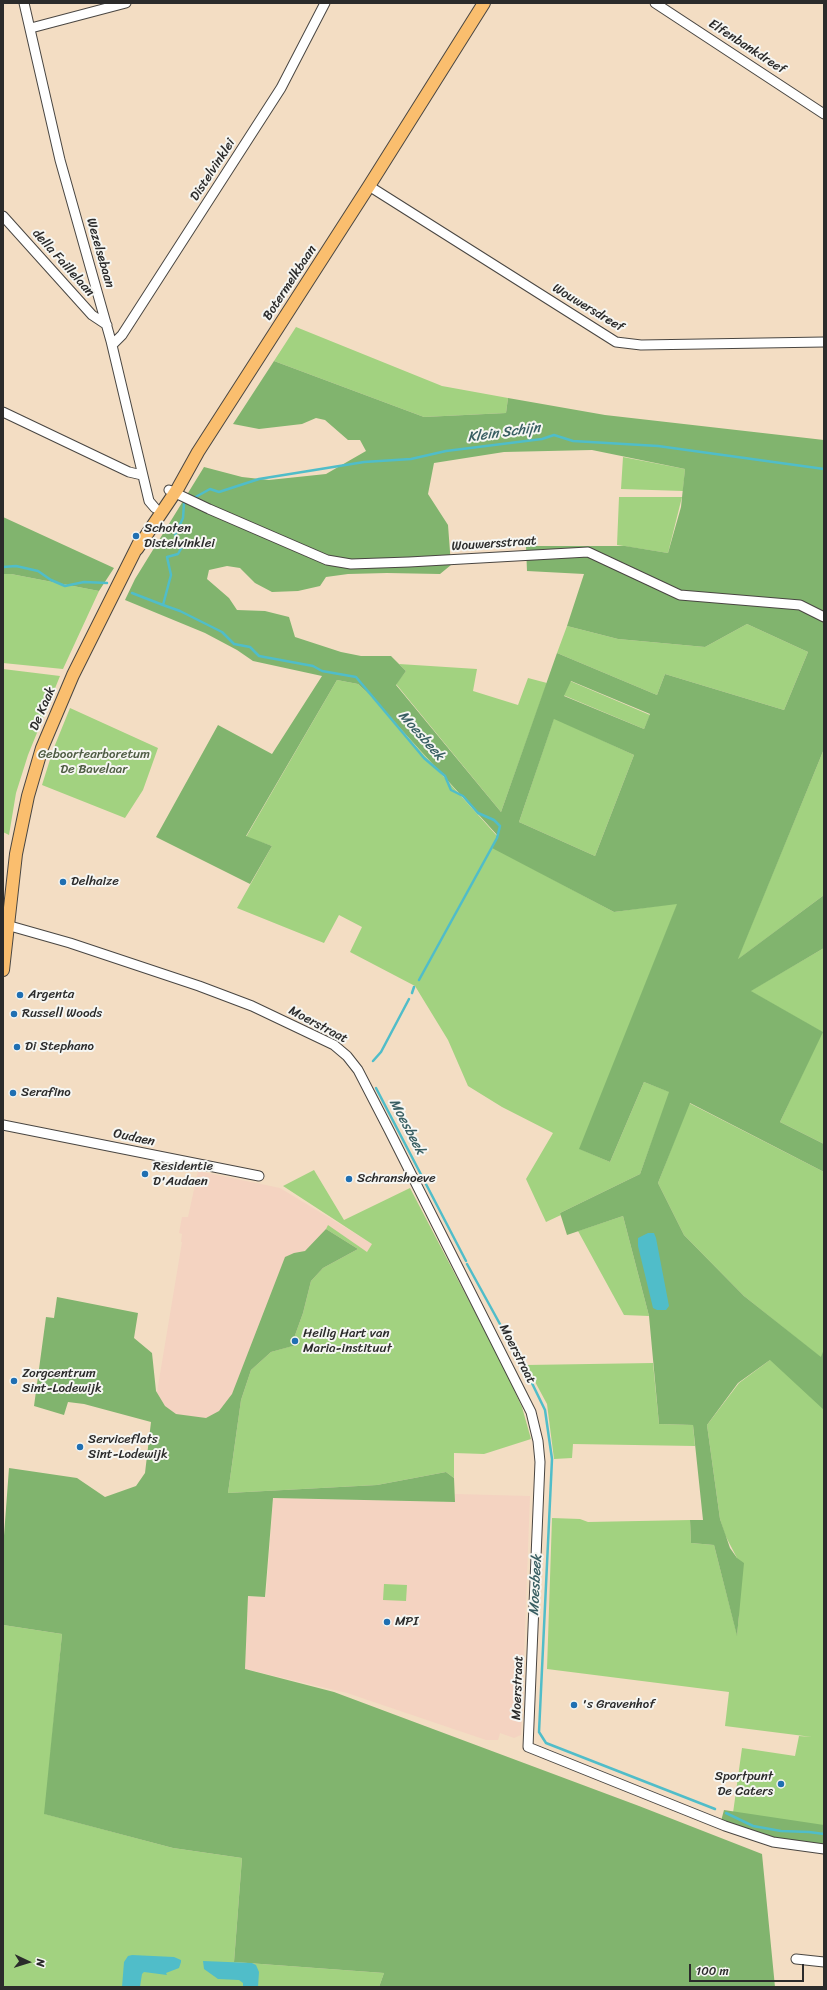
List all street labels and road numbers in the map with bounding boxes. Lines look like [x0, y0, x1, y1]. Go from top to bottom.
street label: Elfenbankdreef [706, 16, 788, 78]
street label: Distelvinklei [187, 136, 239, 204]
street label: Wezelsebaan [83, 216, 117, 290]
street label: della Faillelaan [29, 226, 97, 300]
street label: Botermelkbaan [260, 243, 320, 323]
street label: Wouwersdreef [549, 281, 627, 335]
street label: Wouwersstraat [451, 533, 537, 555]
street label: De Kaak [27, 685, 59, 733]
street label: Moerstraat [286, 1003, 350, 1047]
street label: Oudaen [112, 1126, 156, 1150]
street label: Moerstraat [495, 1322, 539, 1386]
street label: Moerstraat [509, 1655, 527, 1721]

